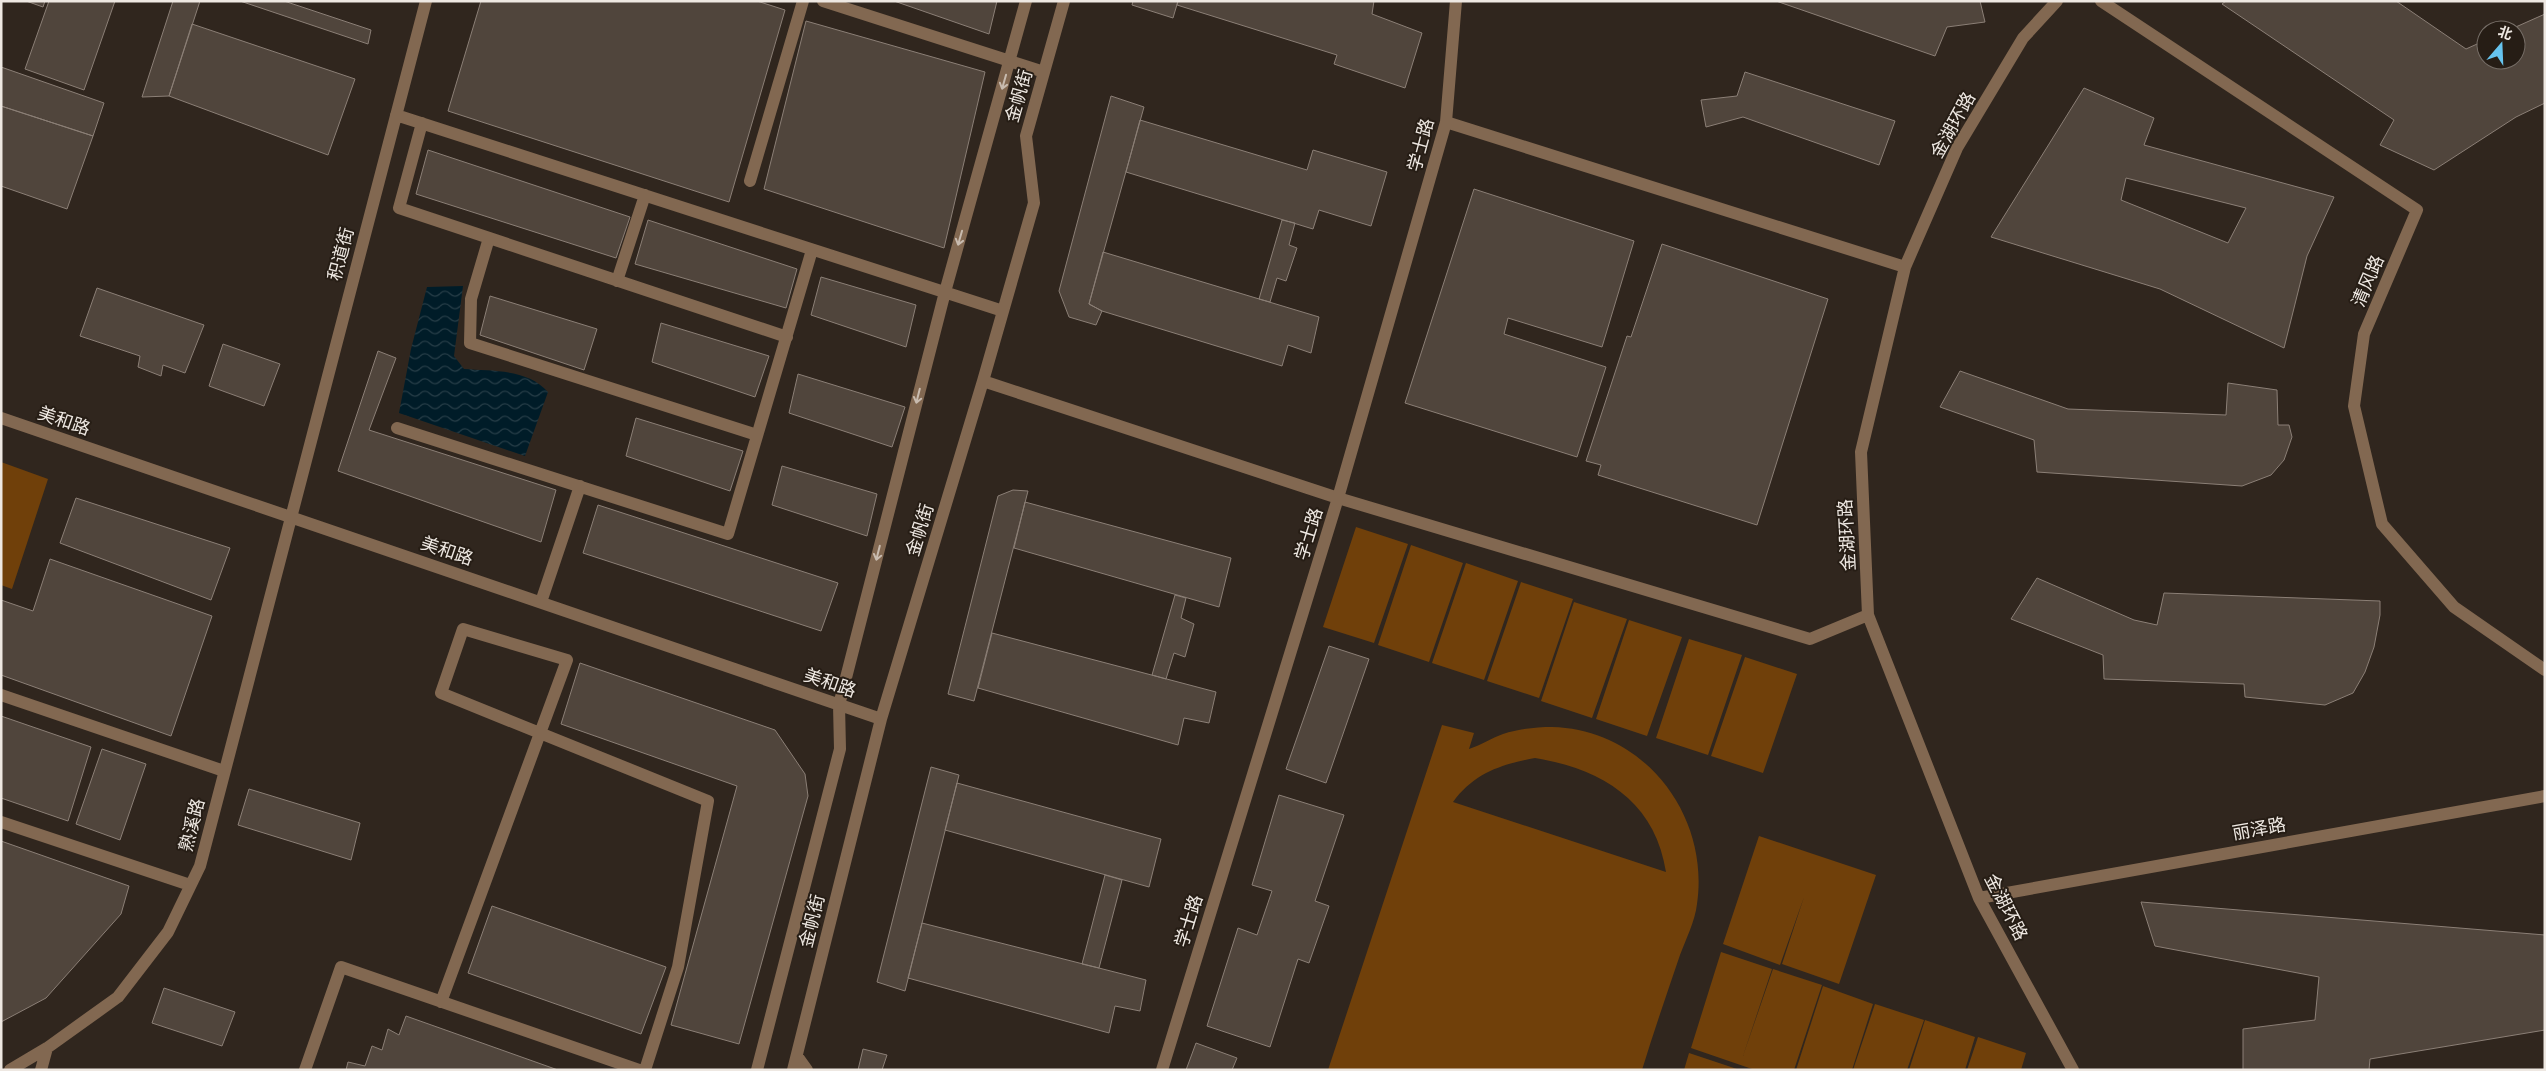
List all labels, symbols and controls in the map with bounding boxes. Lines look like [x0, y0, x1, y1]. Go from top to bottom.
north arrow [2476, 20, 2526, 70]
text: 北 [2495, 21, 2515, 44]
street label: 金帆街 [999, 66, 1039, 126]
one-way arrow [998, 74, 1008, 90]
street label: 金湖环路 [1924, 87, 1982, 163]
street label: 学士路 [1401, 116, 1441, 174]
street label: 积道街 [321, 225, 361, 283]
one-way arrow [955, 230, 964, 246]
street label: 清风路 [2345, 251, 2391, 311]
one-way arrow [913, 387, 923, 403]
street label: 美和路 [34, 400, 94, 442]
street label: 金湖环路 [1832, 498, 1862, 572]
street label: 金帆街 [900, 500, 940, 560]
street label: 学士路 [1289, 504, 1329, 564]
street label: 美和路 [417, 530, 477, 572]
one-way arrow [873, 544, 882, 560]
street label: 美和路 [800, 662, 860, 704]
street label: 熟溪路 [173, 796, 211, 854]
street label: 丽泽路 [2230, 812, 2288, 846]
street label: 金湖环路 [1978, 869, 2034, 945]
street label: 学士路 [1169, 891, 1209, 951]
street label: 金帆街 [793, 892, 831, 950]

